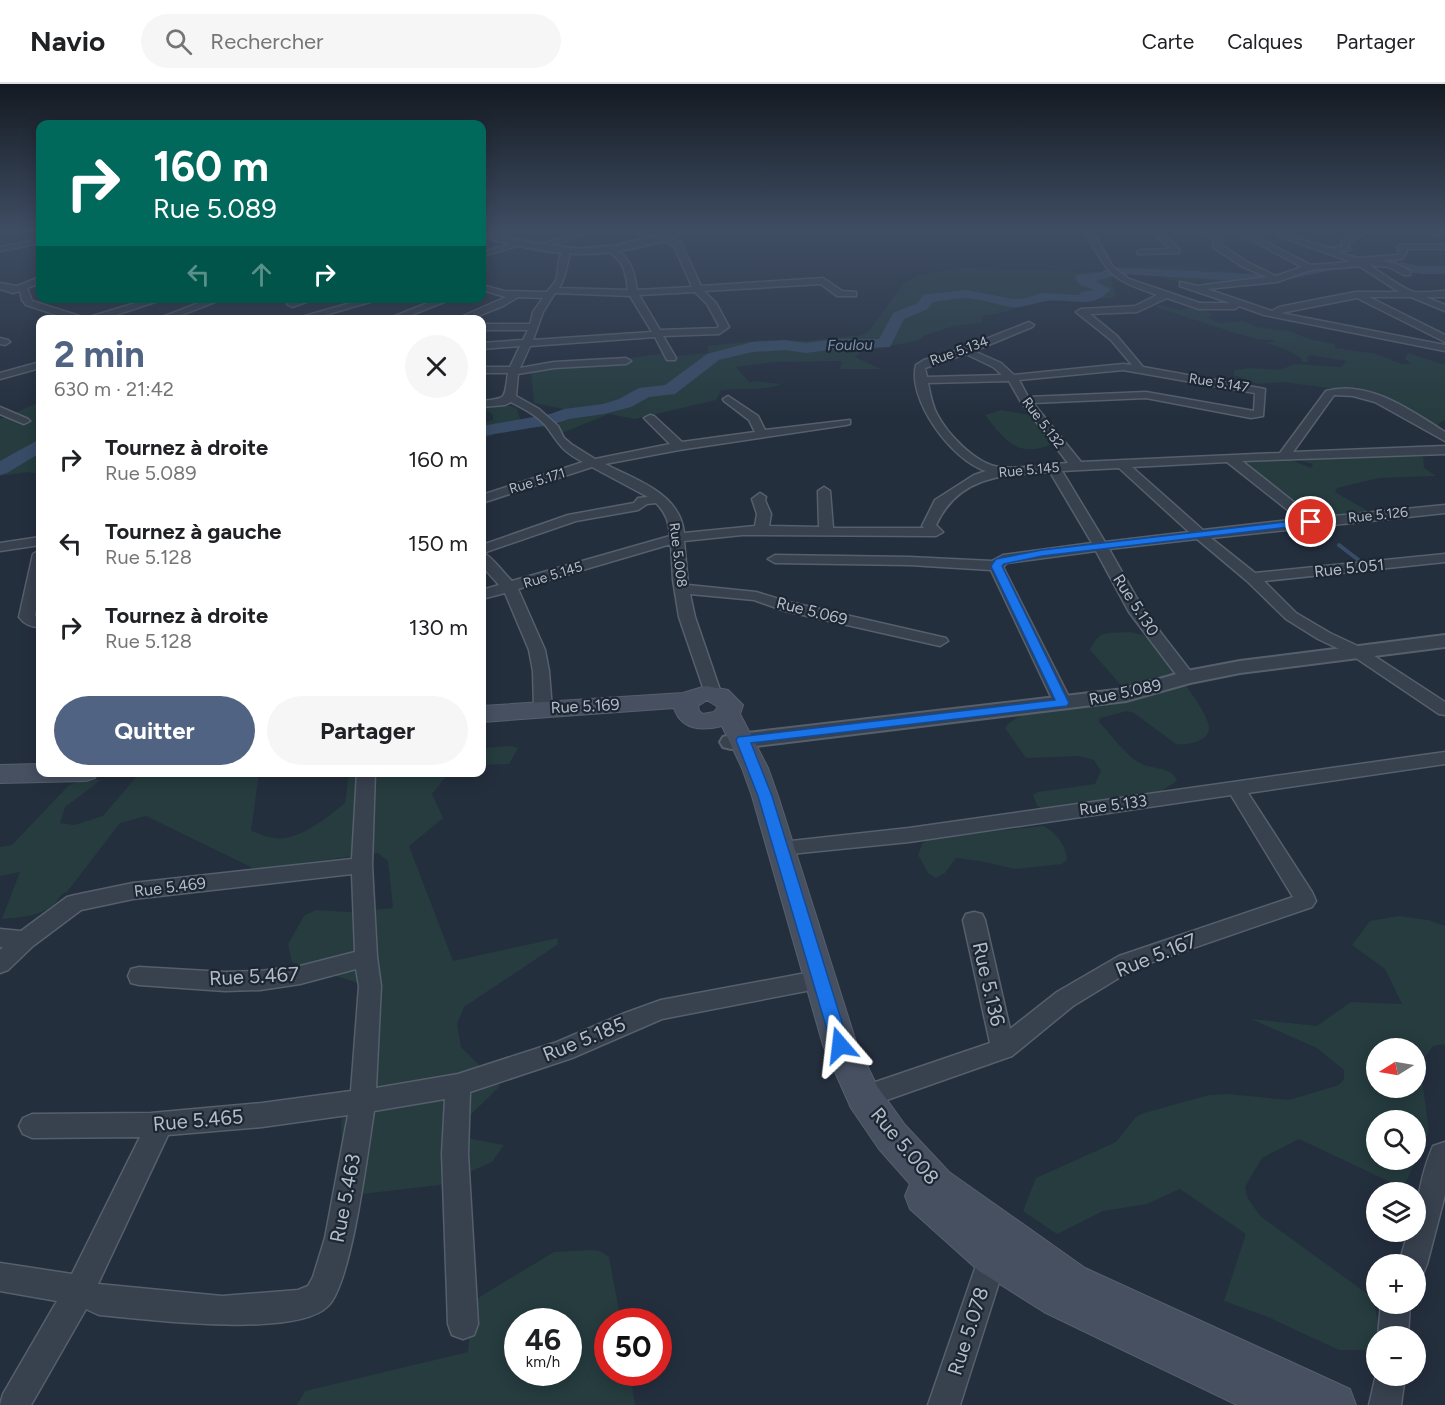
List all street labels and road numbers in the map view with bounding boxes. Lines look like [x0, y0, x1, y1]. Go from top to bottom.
street label: Rue 5.134 [928, 333, 991, 369]
street label: Rue 5.147 [1188, 370, 1251, 396]
street label: Rue 5.132 [1018, 394, 1068, 452]
street label: Rue 5.145 [998, 459, 1060, 481]
street label: Rue 5.171 [507, 464, 567, 498]
street label: Rue 5.126 [1347, 503, 1409, 527]
street label: Rue 5.008 [666, 522, 690, 588]
street label: Rue 5.051 [1313, 555, 1385, 581]
street label: Rue 5.145 [521, 558, 585, 592]
street label: Rue 5.130 [1109, 571, 1163, 639]
street label: Rue 5.069 [775, 593, 849, 629]
street label: Rue 5.089 [1087, 675, 1163, 709]
street label: Rue 5.169 [550, 695, 620, 717]
street label: Rue 5.133 [1078, 791, 1148, 819]
street label: Rue 5.469 [133, 873, 207, 901]
street label: Rue 5.167 [1112, 928, 1200, 982]
street label: Rue 5.136 [968, 940, 1010, 1028]
street label: Rue 5.467 [209, 962, 300, 990]
street label: Rue 5.185 [539, 1012, 629, 1066]
street label: Rue 5.008 [866, 1103, 944, 1189]
street label: Rue 5.465 [152, 1104, 244, 1136]
street label: Rue 5.463 [325, 1152, 365, 1244]
street label: Rue 5.078 [943, 1284, 993, 1378]

